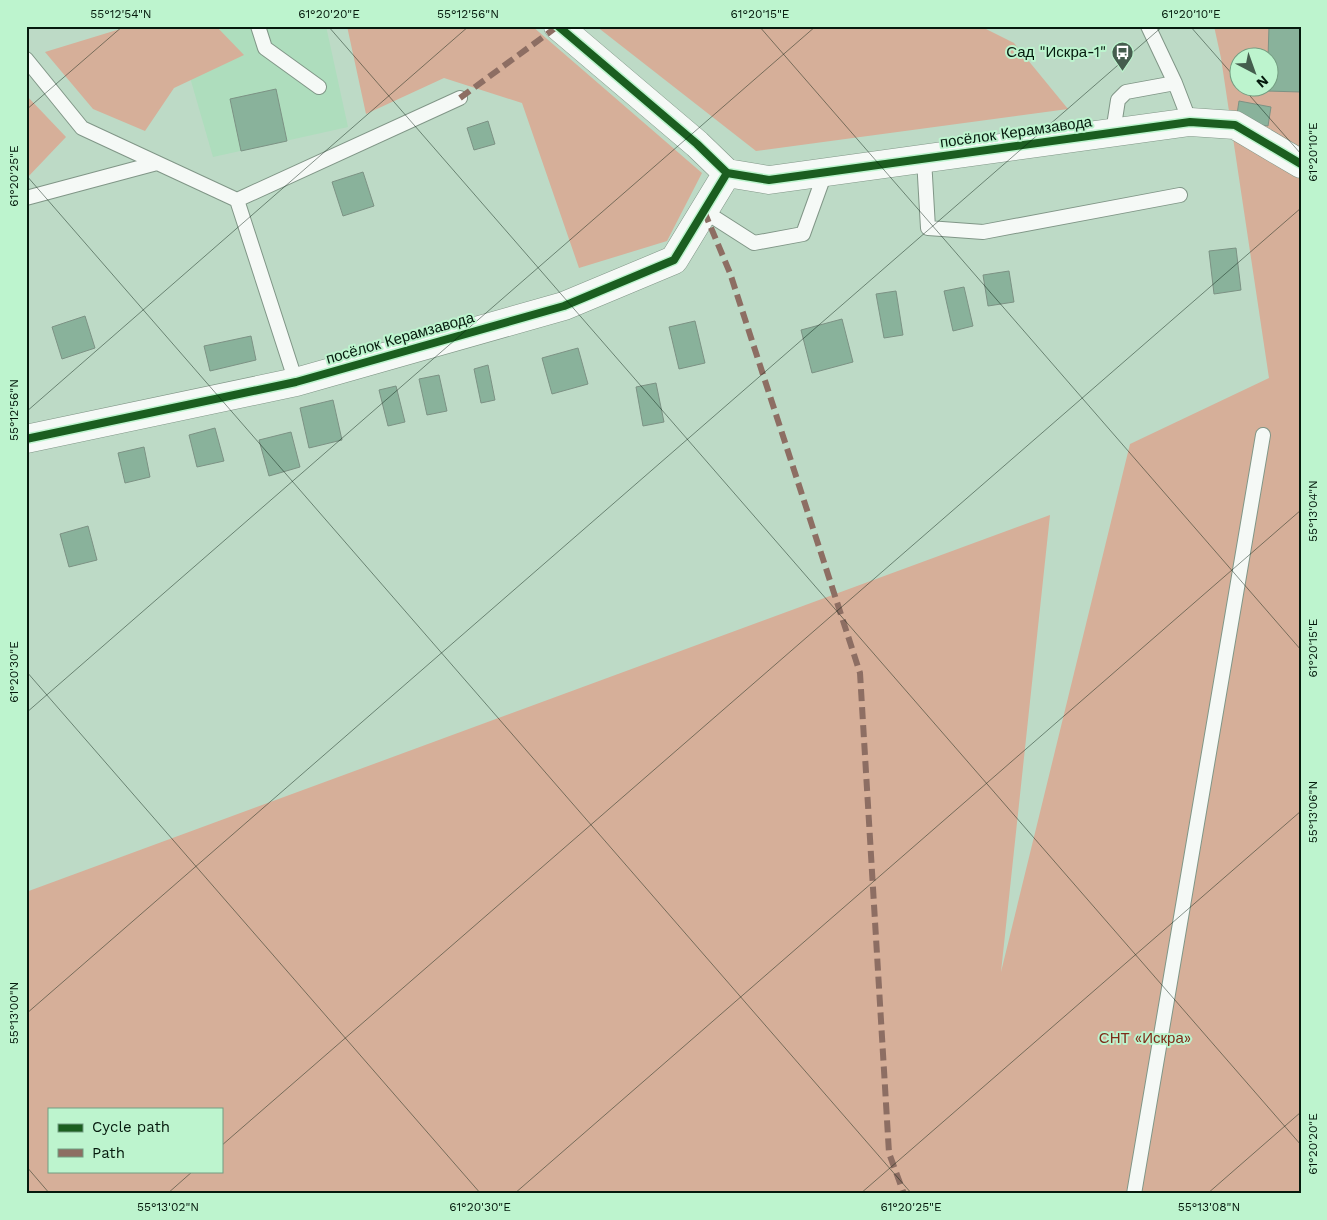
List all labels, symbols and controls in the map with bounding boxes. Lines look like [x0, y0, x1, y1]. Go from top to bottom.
text: 55°12'54"N [90, 7, 152, 21]
text: 61°20'20"E [298, 7, 360, 21]
text: 55°12'56"N [437, 7, 499, 21]
text: 61°20'15"E [731, 7, 790, 21]
text: 61°20'10"E [1161, 7, 1221, 21]
bus stop icon: Сад "Искра-1" [1110, 40, 1134, 71]
place label: Сад "Искра-1" [1006, 43, 1106, 61]
north arrow [1230, 48, 1280, 98]
text: N [1253, 72, 1272, 91]
street label: посёлок Керамзавода [939, 112, 1094, 152]
text: 61°20'10"E [1306, 122, 1320, 182]
text: 61°20'25"E [7, 145, 21, 207]
street label: посёлок Керамзавода [324, 308, 477, 368]
text: 55°12'56"N [7, 379, 21, 441]
text: 55°13'04"N [1306, 480, 1320, 542]
text: 61°20'15"E [1306, 618, 1320, 677]
text: 61°20'30"E [7, 641, 21, 703]
text: 55°13'06"N [1306, 781, 1320, 843]
text: 55°13'00"N [7, 982, 21, 1044]
park label: СНТ «Искра» [1099, 1029, 1191, 1047]
legend [48, 1108, 222, 1172]
text: 61°20'20"E [1306, 1113, 1320, 1175]
text: Cycle path [92, 1118, 170, 1136]
text: Path [92, 1144, 125, 1162]
text: 55°13'02"N [137, 1200, 199, 1214]
text: 61°20'30"E [449, 1200, 511, 1214]
text: 61°20'25"E [880, 1200, 942, 1214]
text: 55°13'08"N [1178, 1200, 1240, 1214]

